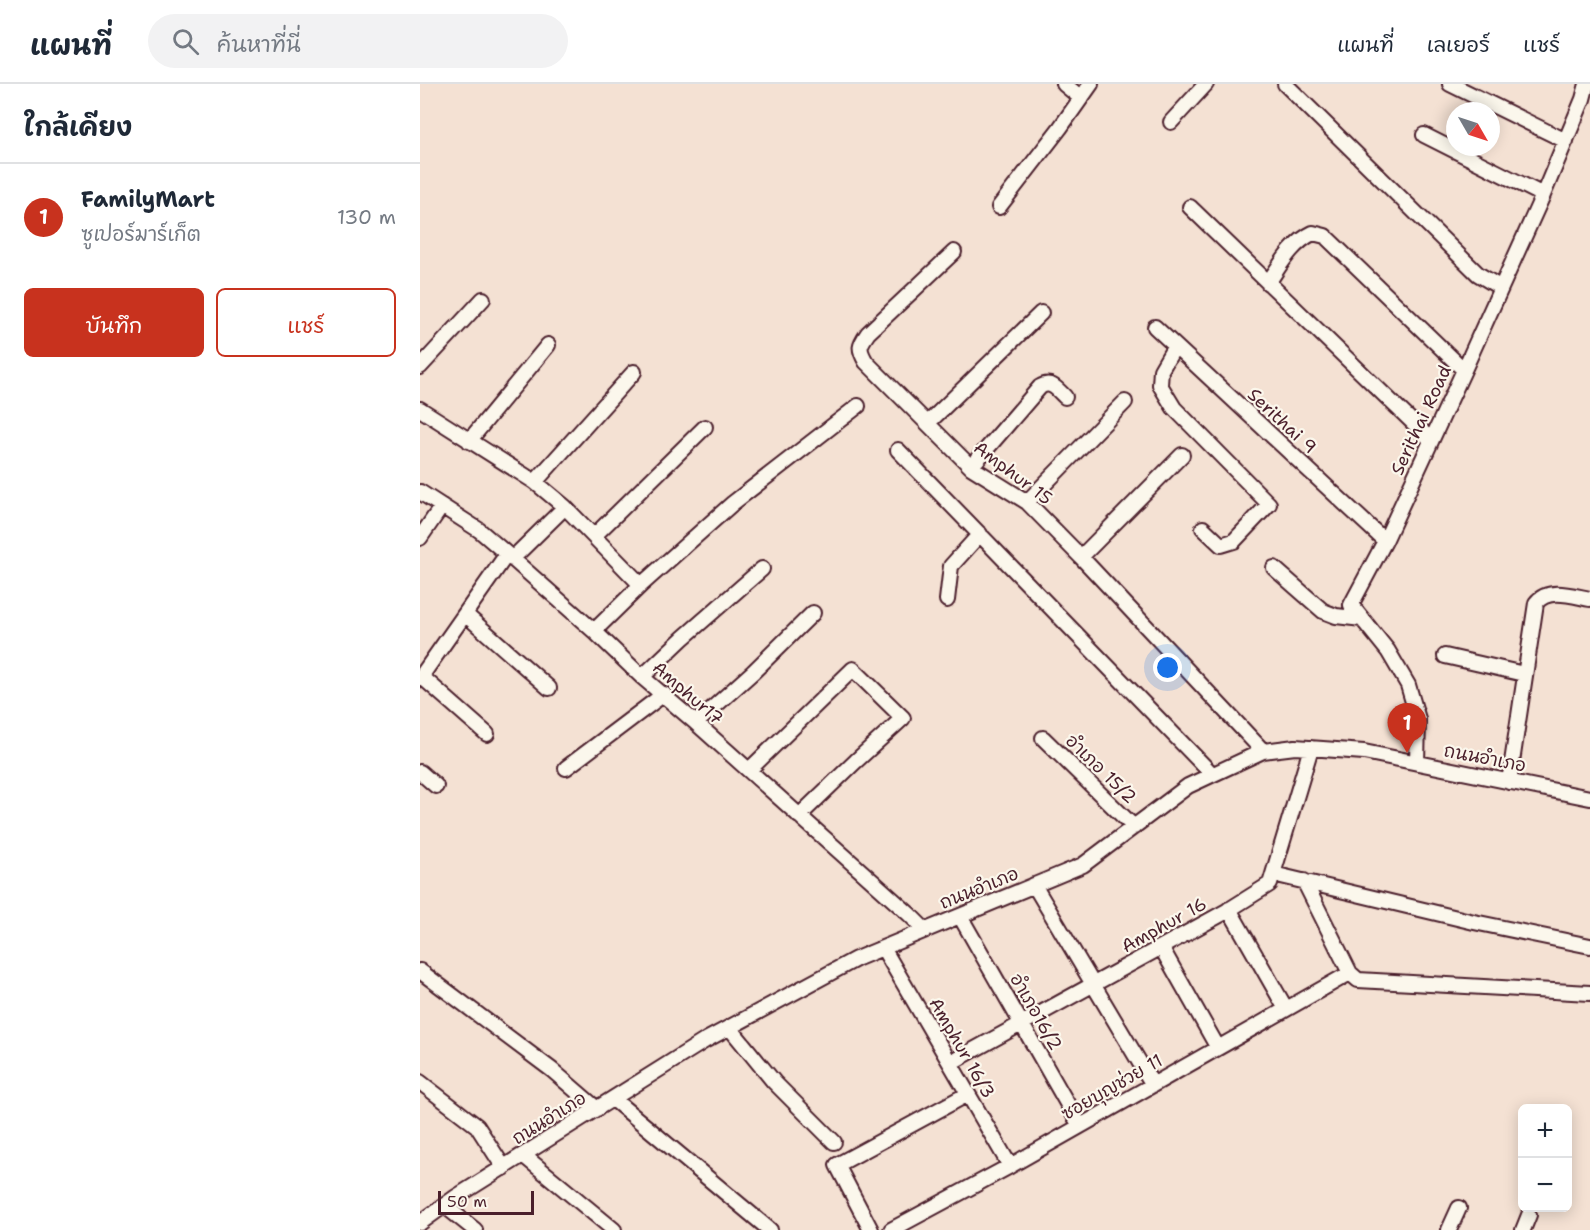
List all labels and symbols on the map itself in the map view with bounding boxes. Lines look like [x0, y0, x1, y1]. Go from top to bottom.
north arrow [1446, 102, 1500, 156]
street label: Serithai Road [1385, 361, 1457, 479]
street label: Serithai 9 [1242, 383, 1322, 459]
street label: Amphur 15 [969, 436, 1057, 510]
your location [1153, 653, 1182, 682]
street label: Amphur17 [648, 656, 728, 730]
pin: 1 [1388, 704, 1426, 753]
street label: อำเภอ 15/2 [1060, 729, 1142, 809]
street label: ถนนอำเภอ [1442, 738, 1528, 778]
street label: ถนนอำเภอ [936, 861, 1022, 915]
street label: Amphur 16 [1117, 892, 1211, 958]
street label: อำเภอ16/2 [1004, 969, 1068, 1055]
street label: Amphur 16/3 [924, 993, 1000, 1103]
street label: ซอยบุญช่วย 11 [1057, 1048, 1168, 1127]
street label: ถนนอำเภอ [507, 1086, 591, 1150]
scale bar [438, 1188, 534, 1216]

